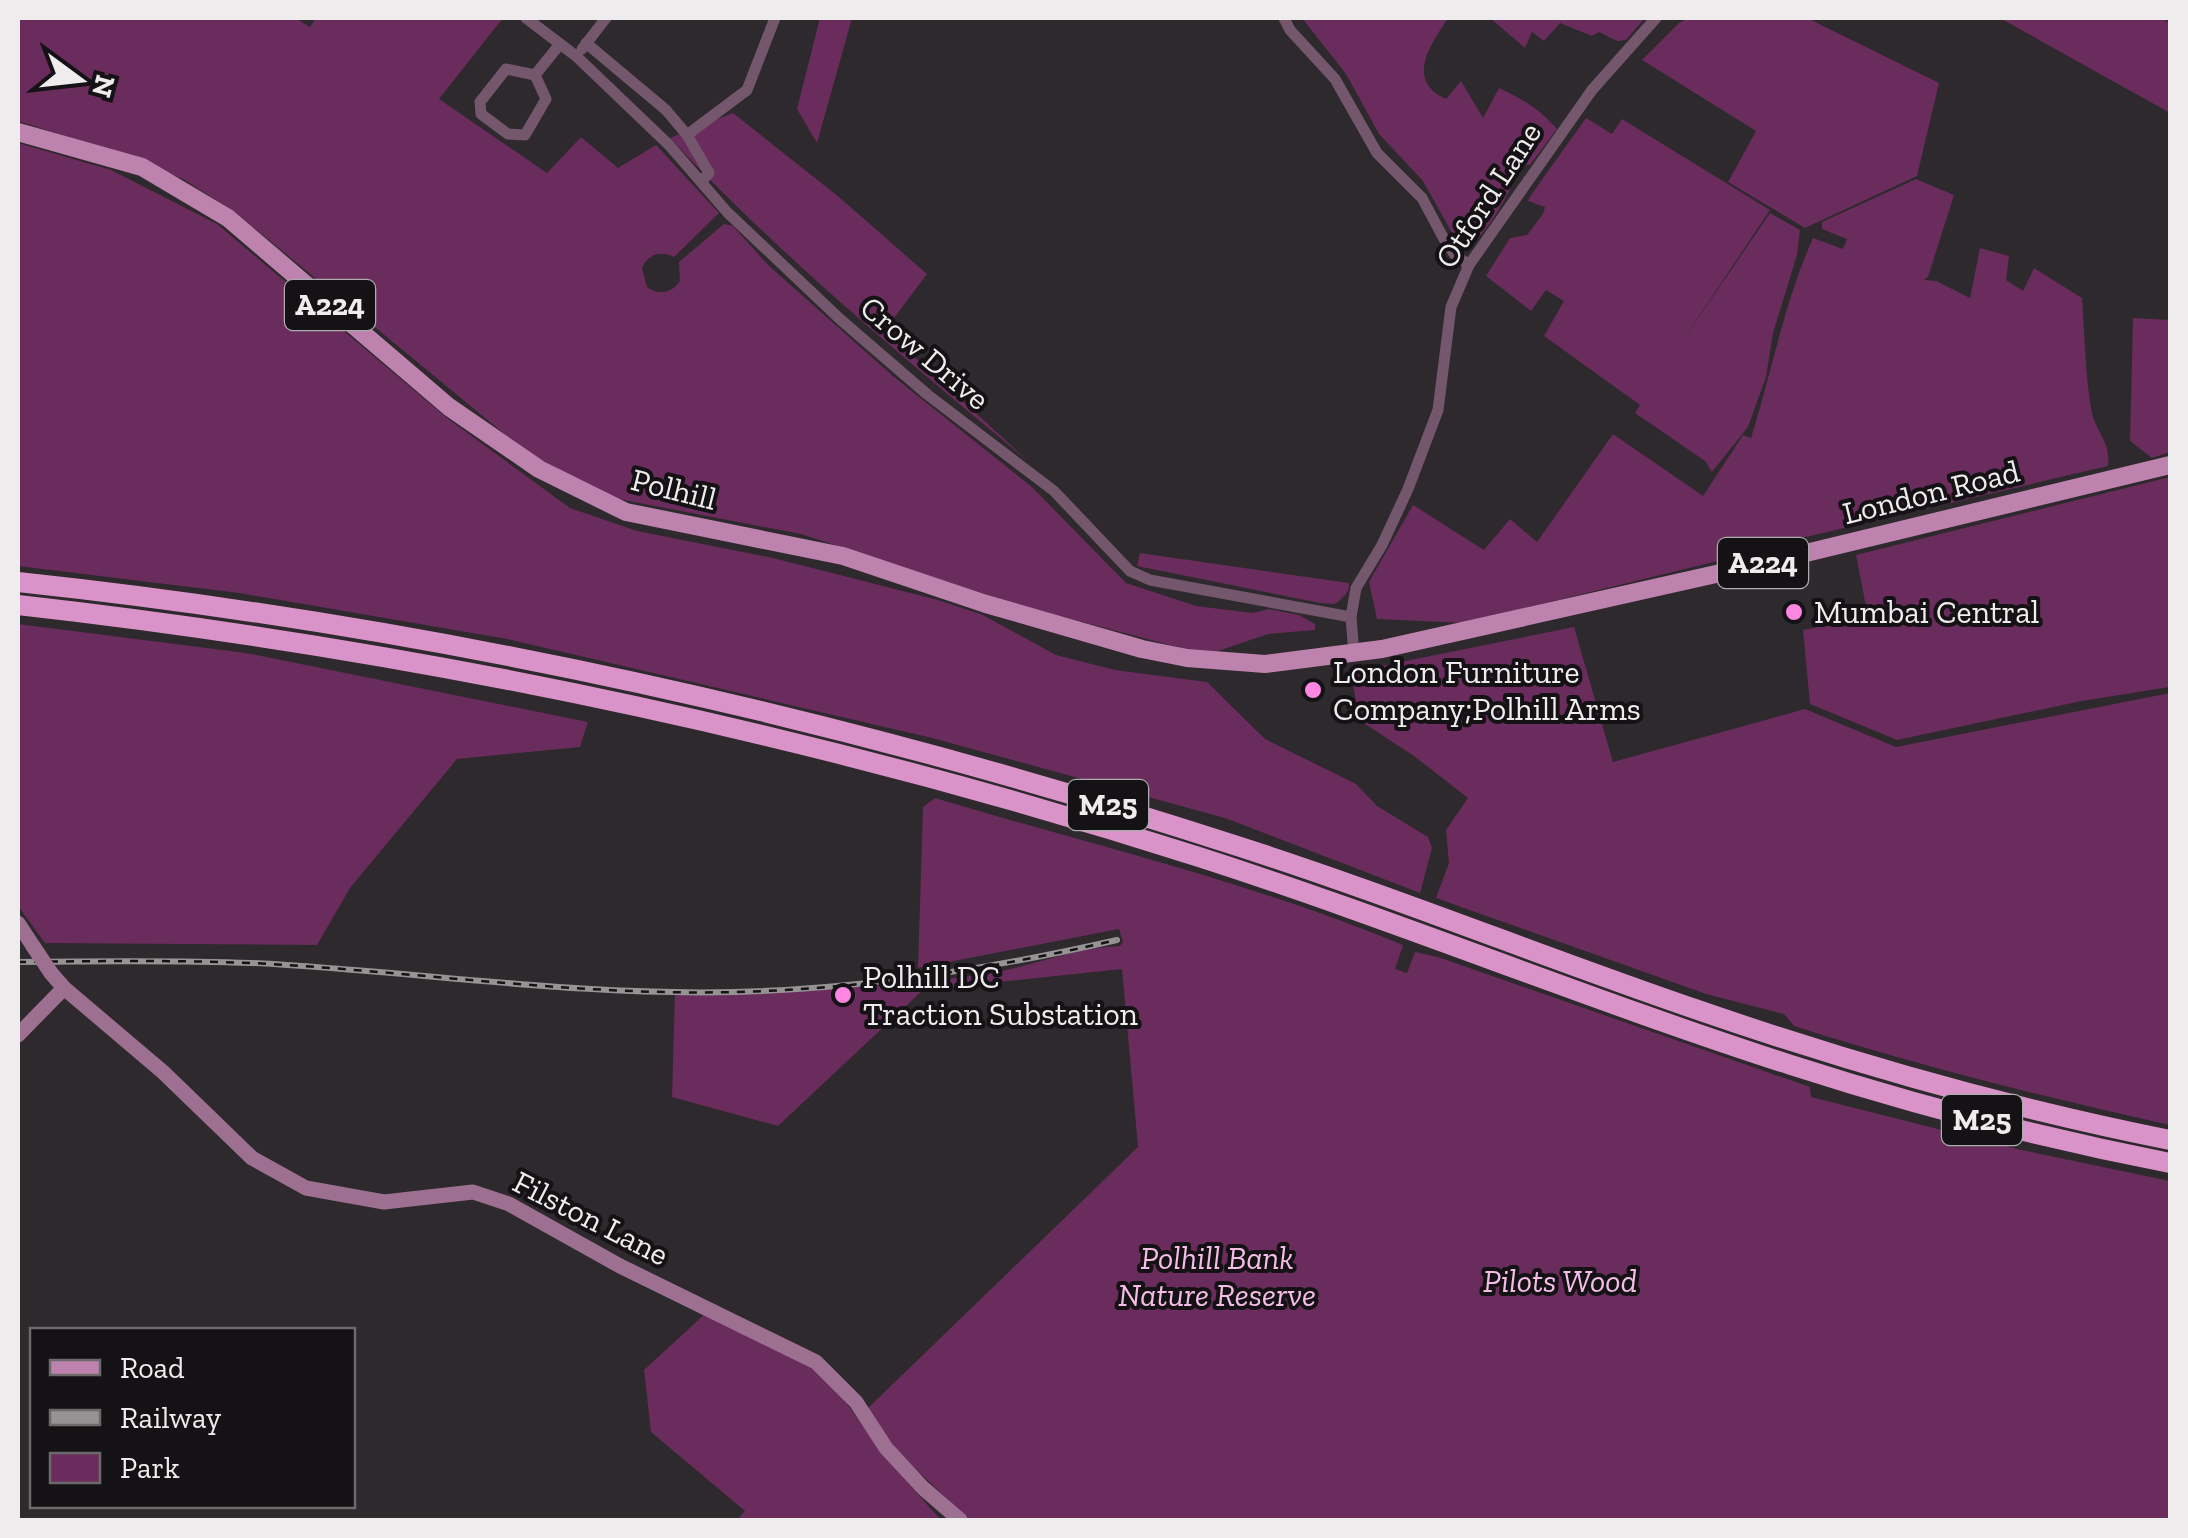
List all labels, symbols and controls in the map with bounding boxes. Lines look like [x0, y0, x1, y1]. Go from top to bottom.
north arrow [30, 30, 130, 130]
text: N [85, 72, 122, 101]
street label: Otford Lane [1427, 115, 1549, 275]
road number: A224 [285, 280, 375, 330]
street label: Crow Drive [853, 288, 997, 418]
street label: London Road [1839, 452, 2024, 532]
street label: Polhill [627, 460, 721, 518]
road number: A224 [1718, 538, 1808, 588]
place label: Mumbai Central [1814, 593, 2039, 631]
marker: Mumbai Central [1783, 601, 1805, 623]
place label: London Furniture Company;Polhill Arms [1333, 653, 1641, 728]
marker: London Furniture Company;Polhill Arms [1302, 679, 1324, 701]
road number: M25 [1068, 780, 1148, 830]
place label: Polhill DC Traction Substation [863, 958, 1139, 1033]
marker: Polhill DC Traction Substation [832, 984, 854, 1006]
road number: M25 [1942, 1095, 2022, 1145]
street label: Filston Lane [507, 1163, 675, 1273]
park label: Polhill Bank Nature Reserve [1118, 1239, 1316, 1314]
park label: Pilots Wood [1483, 1262, 1637, 1300]
legend [30, 1328, 355, 1508]
text: Road [120, 1350, 185, 1386]
text: Railway [120, 1400, 222, 1436]
text: Park [120, 1450, 180, 1486]

